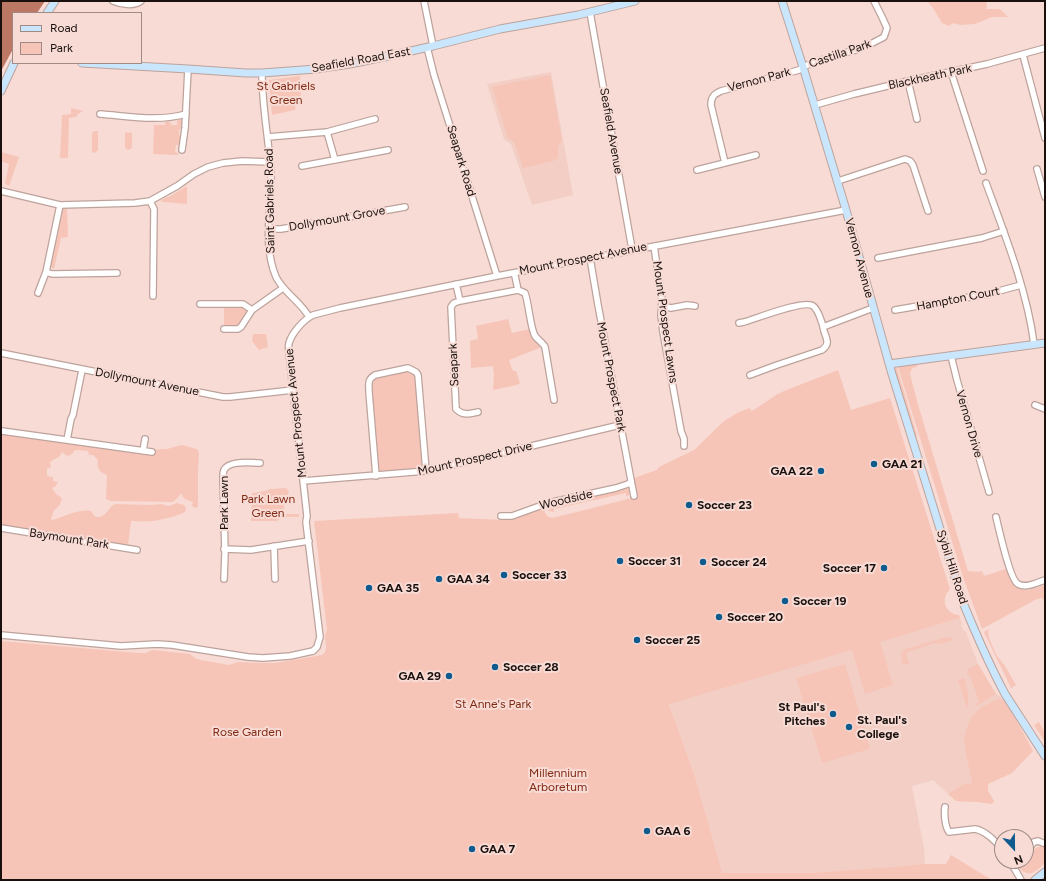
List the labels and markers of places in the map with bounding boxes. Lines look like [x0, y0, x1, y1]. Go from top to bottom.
place label: GAA 21 [882, 457, 923, 471]
marker: GAA 21 [869, 459, 879, 469]
place label: GAA 22 [770, 464, 813, 478]
marker: GAA 22 [816, 466, 826, 476]
place label: Soccer 23 [697, 498, 752, 512]
marker: Soccer 23 [684, 500, 694, 510]
place label: Soccer 31 [628, 554, 681, 568]
place label: Soccer 24 [711, 555, 767, 569]
marker: Soccer 31 [615, 556, 625, 566]
marker: Soccer 24 [698, 557, 708, 567]
place label: Soccer 17 [823, 561, 876, 575]
marker: Soccer 17 [879, 563, 889, 573]
place label: Soccer 33 [512, 568, 567, 582]
marker: Soccer 33 [499, 570, 509, 580]
place label: GAA 34 [447, 572, 490, 586]
marker: GAA 34 [434, 574, 444, 584]
place label: GAA 35 [377, 581, 419, 595]
marker: GAA 35 [364, 583, 374, 593]
place label: Soccer 19 [793, 594, 846, 608]
marker: Soccer 19 [780, 596, 790, 606]
place label: Soccer 20 [727, 610, 783, 624]
marker: Soccer 20 [714, 612, 724, 622]
place label: Soccer 25 [645, 633, 700, 647]
marker: Soccer 25 [632, 635, 642, 645]
place label: Soccer 28 [503, 660, 559, 674]
marker: Soccer 28 [490, 662, 500, 672]
place label: GAA 29 [398, 669, 441, 683]
marker: GAA 29 [444, 671, 454, 681]
place label: St Paul's Pitches [778, 700, 825, 728]
marker: St Paul's Pitches [828, 709, 838, 719]
place label: St. Paul's College [857, 713, 907, 741]
marker: St. Paul's College [844, 722, 854, 732]
place label: GAA 6 [655, 824, 691, 838]
marker: GAA 6 [642, 826, 652, 836]
place label: GAA 7 [480, 842, 515, 856]
marker: GAA 7 [467, 844, 477, 854]

